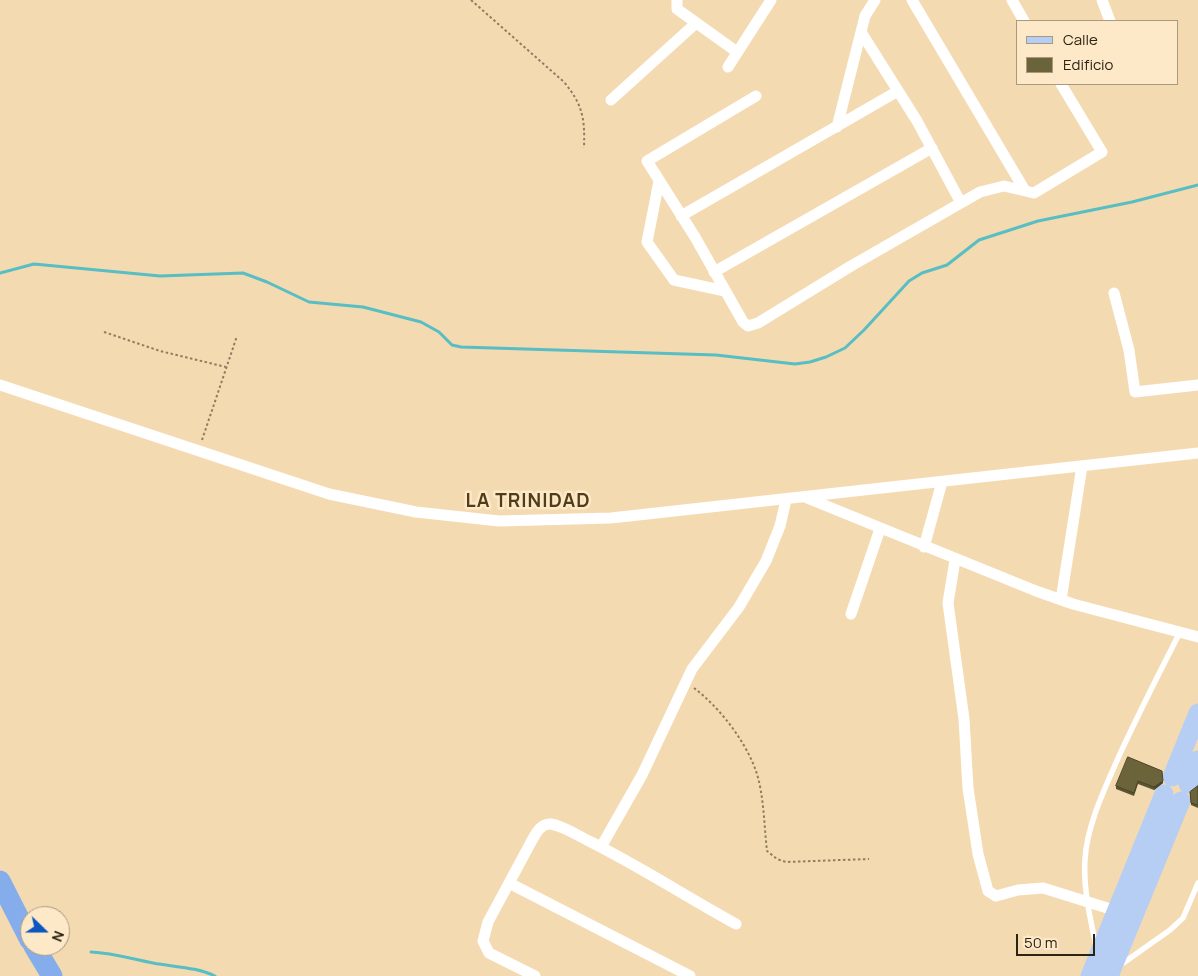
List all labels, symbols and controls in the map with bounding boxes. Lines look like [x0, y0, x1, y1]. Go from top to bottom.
legend [1016, 20, 1178, 85]
text: Calle [1063, 29, 1098, 50]
text: Edificio [1063, 54, 1113, 75]
district label: LA TRINIDAD [464, 491, 592, 513]
north arrow [20, 906, 70, 956]
scale bar [1018, 924, 1097, 956]
text: N [48, 928, 69, 945]
text: 50 m [1024, 932, 1058, 953]

